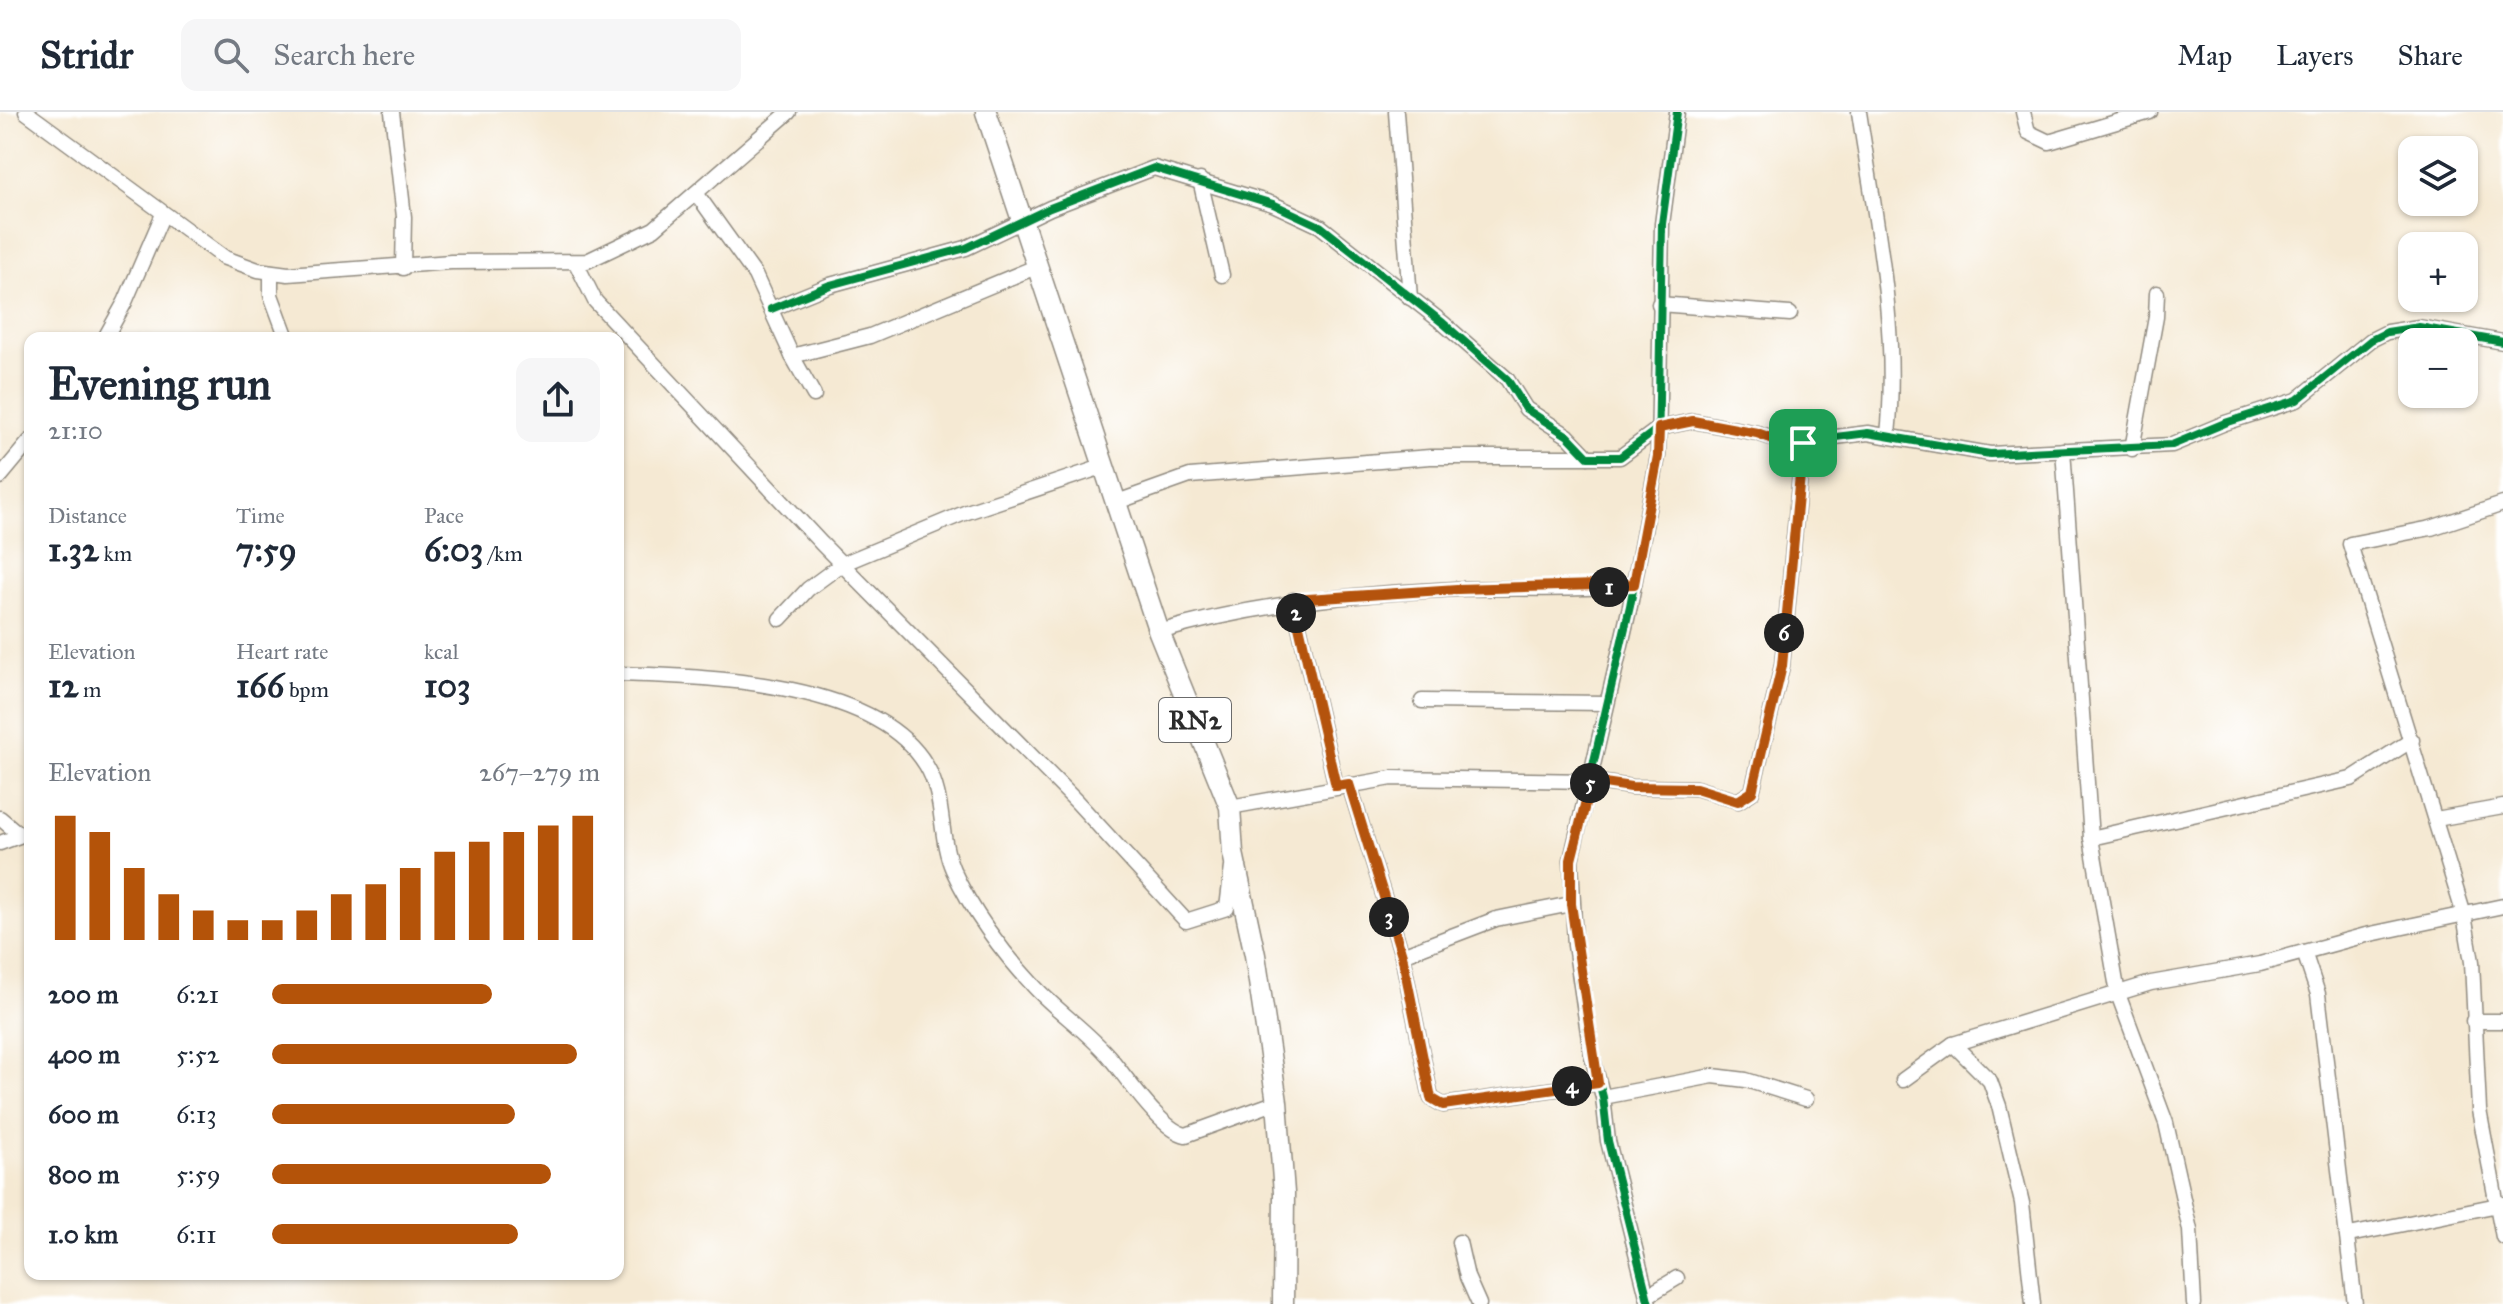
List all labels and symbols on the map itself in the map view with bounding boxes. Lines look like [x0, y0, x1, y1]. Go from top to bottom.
pin [1769, 409, 1837, 477]
pin: 1 [1589, 567, 1629, 607]
pin: 2 [1276, 593, 1316, 633]
pin: 6 [1764, 613, 1804, 653]
road number: RN2 [1159, 698, 1231, 742]
pin: 5 [1570, 763, 1610, 803]
pin: 3 [1369, 897, 1409, 937]
pin: 4 [1552, 1066, 1592, 1106]

